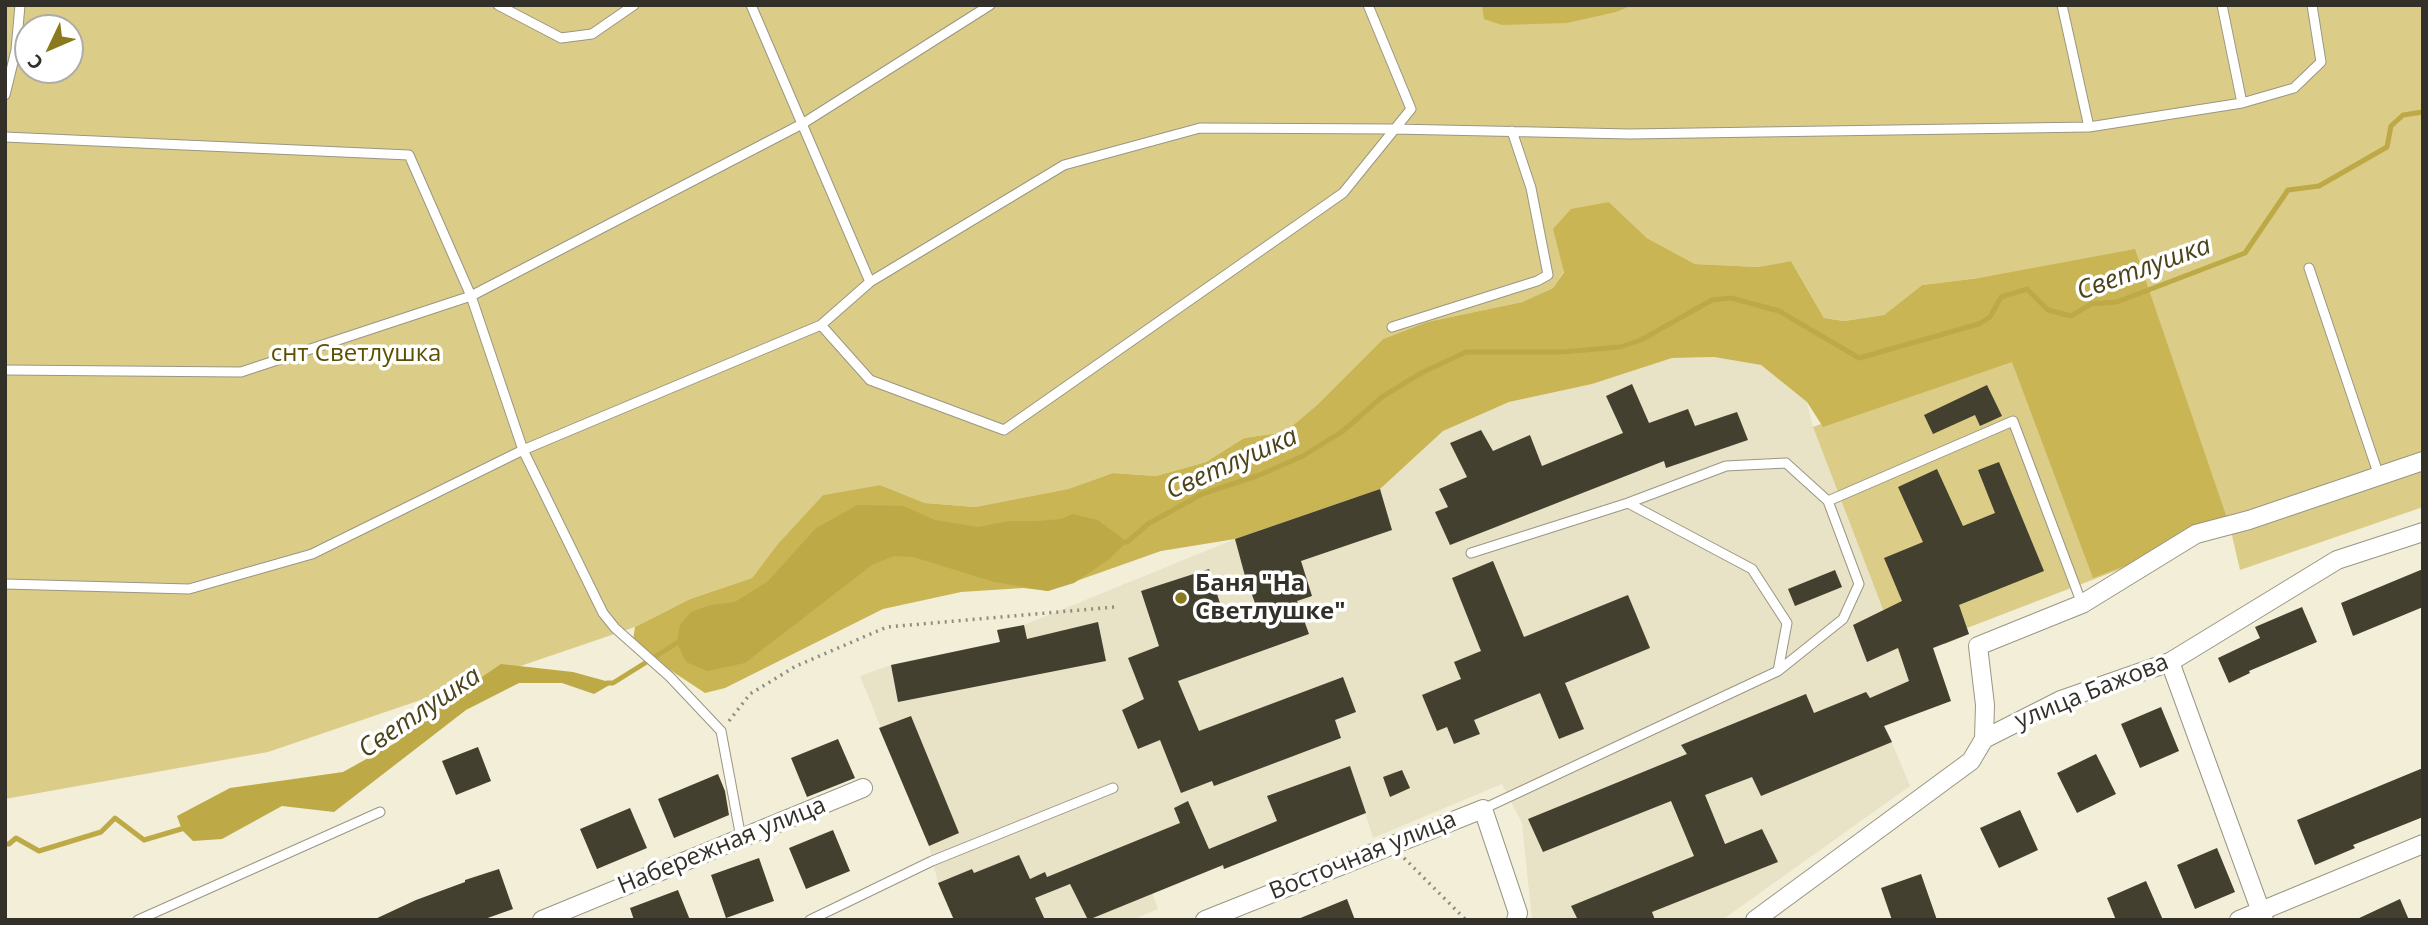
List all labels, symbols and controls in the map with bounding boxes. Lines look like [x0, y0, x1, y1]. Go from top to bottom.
north arrow [14, 14, 84, 84]
text: С [22, 49, 49, 76]
water label: Светлушка [2073, 230, 2215, 308]
park label: снт Светлушка [271, 340, 441, 368]
water label: Светлушка [1161, 421, 1303, 507]
place label: Баня "На Светлушке" [1195, 570, 1346, 626]
marker: Баня "На Светлушке" [1173, 590, 1189, 606]
street label: улица Бажова [2011, 648, 2173, 736]
water label: Светлушка [353, 661, 487, 765]
street label: Набережная улица [614, 791, 830, 901]
street label: Восточная улица [1265, 805, 1461, 907]

